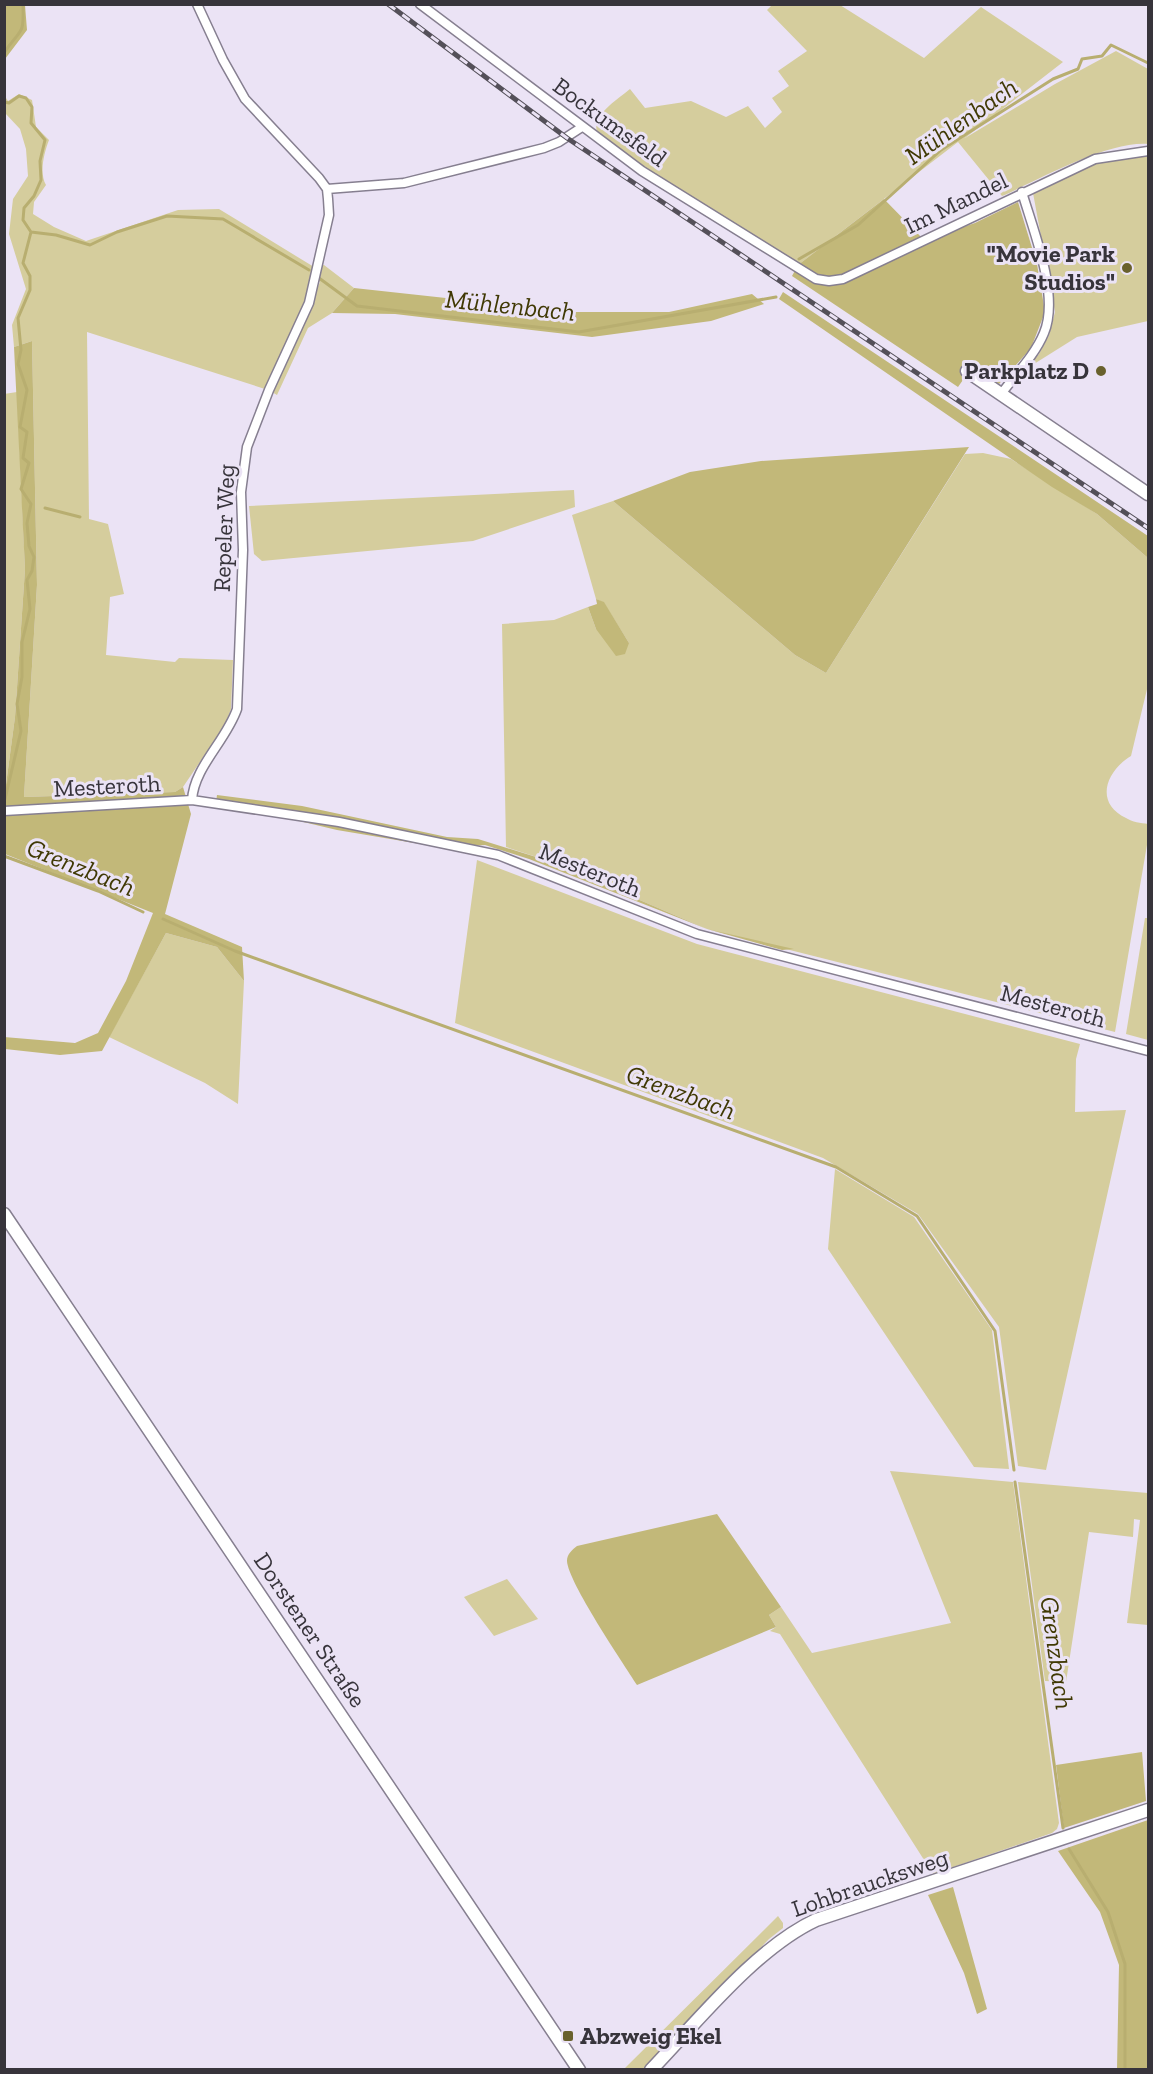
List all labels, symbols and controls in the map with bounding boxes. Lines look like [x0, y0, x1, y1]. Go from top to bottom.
water label: Mühlenbach [898, 70, 1024, 172]
street label: Bockumsfeld [548, 71, 673, 173]
street label: Im Mandel [900, 165, 1012, 240]
place label: "Movie Park Studios" [986, 239, 1115, 296]
marker: "Movie Park Studios" [1120, 261, 1134, 275]
water label: Mühlenbach [443, 282, 577, 328]
place label: Parkplatz D [964, 356, 1089, 385]
marker: Parkplatz D [1094, 364, 1108, 378]
street label: Repeler Weg [207, 463, 240, 592]
street label: Mesteroth [53, 768, 162, 803]
water label: Grenzbach [22, 831, 140, 903]
street label: Mesteroth [535, 836, 646, 903]
street label: Mesteroth [998, 978, 1109, 1034]
water label: Grenzbach [622, 1058, 740, 1126]
street label: Dorstener Straße [248, 1547, 373, 1713]
water label: Grenzbach [1033, 1594, 1081, 1712]
street label: Lohbraucksweg [788, 1842, 952, 1923]
place label: Abzweig Ekel [580, 2021, 722, 2050]
marker: Abzweig Ekel [561, 2029, 575, 2043]

